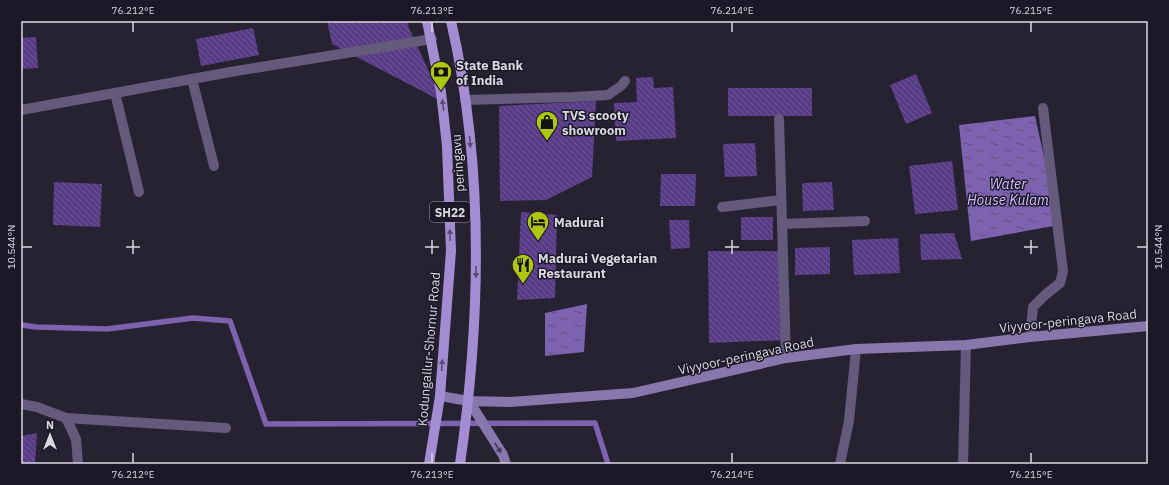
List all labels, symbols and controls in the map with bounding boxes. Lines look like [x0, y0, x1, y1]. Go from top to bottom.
text: 76.212°E [111, 4, 155, 17]
text: 76.213°E [410, 4, 454, 17]
text: 76.214°E [710, 4, 754, 17]
text: 76.215°E [1009, 4, 1053, 17]
place label: State Bank of India [456, 57, 523, 89]
bank icon: State Bank of India [428, 59, 454, 92]
one-way arrow [440, 99, 446, 111]
place label: TVS scooty showroom [562, 107, 629, 139]
shop icon: TVS scooty showroom [534, 109, 560, 142]
street label: peringavu [448, 134, 468, 192]
one-way arrow [466, 136, 473, 148]
water label: Water House Kulam [967, 175, 1049, 209]
road number: SH22 [430, 202, 470, 222]
hotel icon: Madurai [525, 209, 551, 242]
place label: Madurai [554, 214, 604, 231]
text: 10.544°N [5, 225, 18, 269]
text: 10.544°N [1152, 225, 1165, 269]
one-way arrow [447, 229, 454, 241]
place label: Madurai Vegetarian Restaurant [538, 250, 657, 282]
restaurant icon: Madurai Vegetarian Restaurant [510, 252, 536, 285]
one-way arrow [473, 266, 479, 279]
street label: Kodungallur-Shornur Road [414, 271, 444, 427]
street label: Viyyoor-peringava Road [998, 305, 1138, 337]
street label: Viyyoor-peringava Road [677, 333, 815, 379]
one-way arrow [439, 359, 446, 371]
north arrow [30, 415, 70, 455]
text: N [46, 418, 54, 432]
one-way arrow [494, 443, 502, 453]
text: 76.212°E [111, 468, 155, 481]
text: 76.213°E [410, 468, 454, 481]
text: 76.214°E [710, 468, 754, 481]
text: 76.215°E [1009, 468, 1053, 481]

